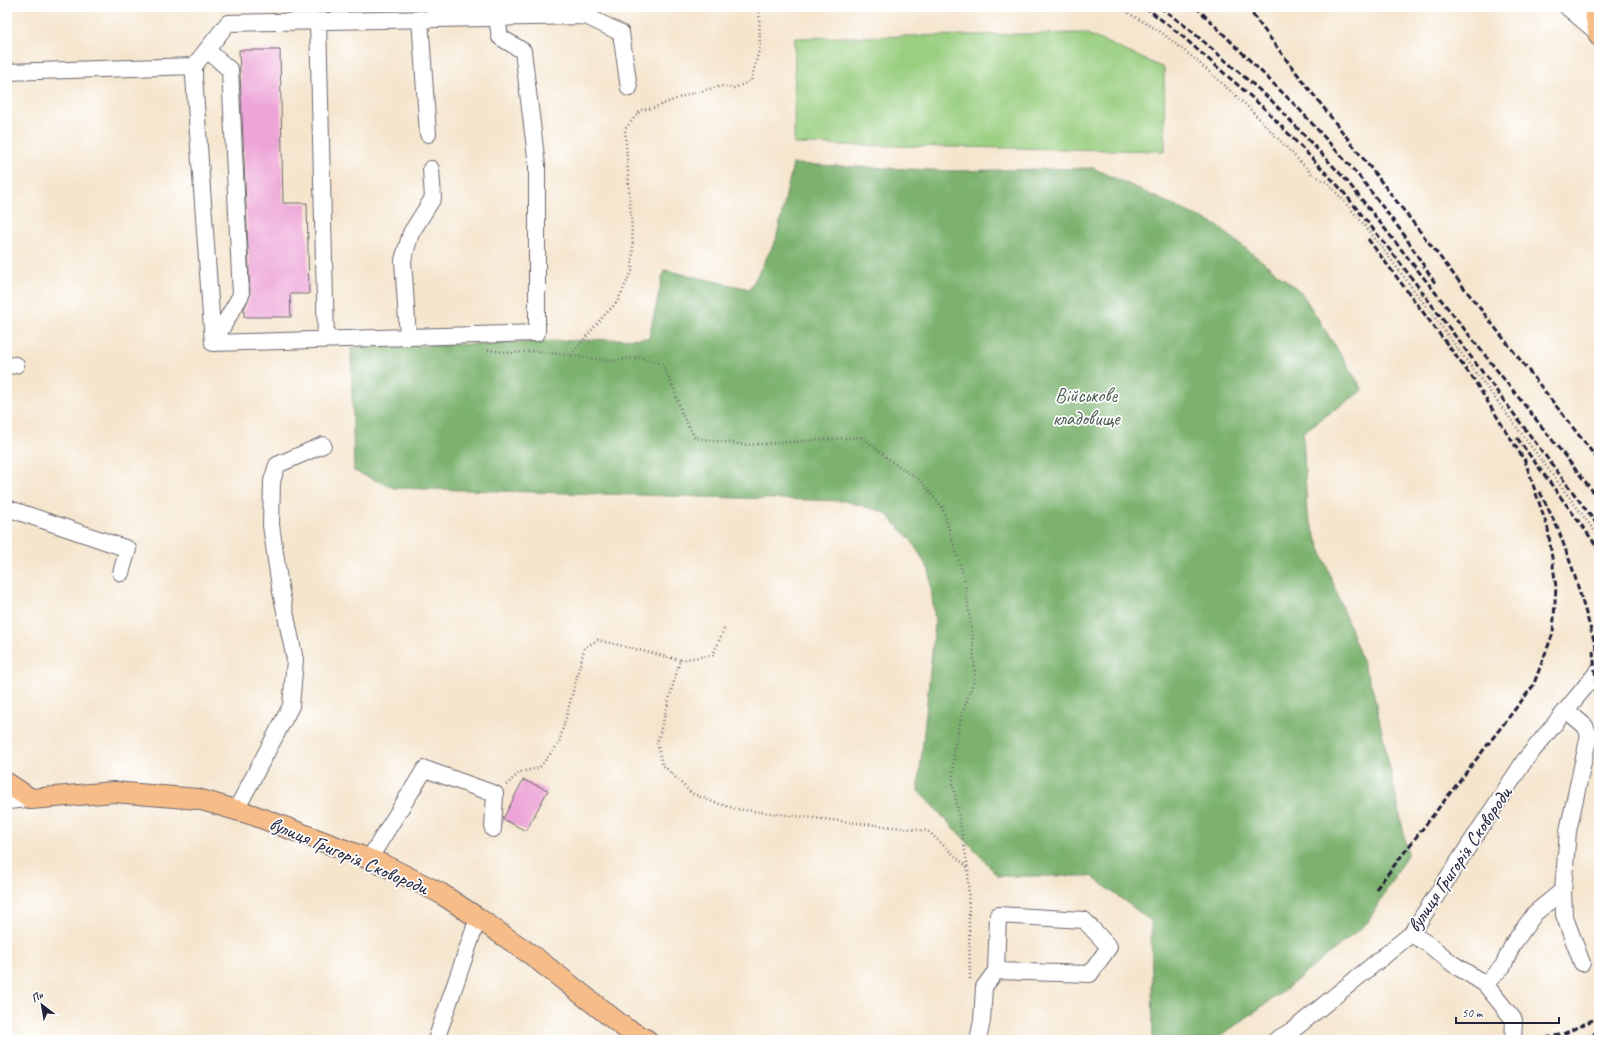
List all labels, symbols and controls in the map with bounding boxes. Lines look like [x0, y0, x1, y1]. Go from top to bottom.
park label: Військове кладовище [1052, 383, 1121, 431]
street label: вулиця Григорія Сковороди [1401, 781, 1518, 937]
street label: вулиця Григорія Сковороди [266, 811, 433, 901]
north arrow [22, 985, 62, 1025]
text: Пн [28, 987, 46, 1005]
scale bar [1456, 999, 1559, 1025]
text: 50 m [1462, 1005, 1484, 1021]

